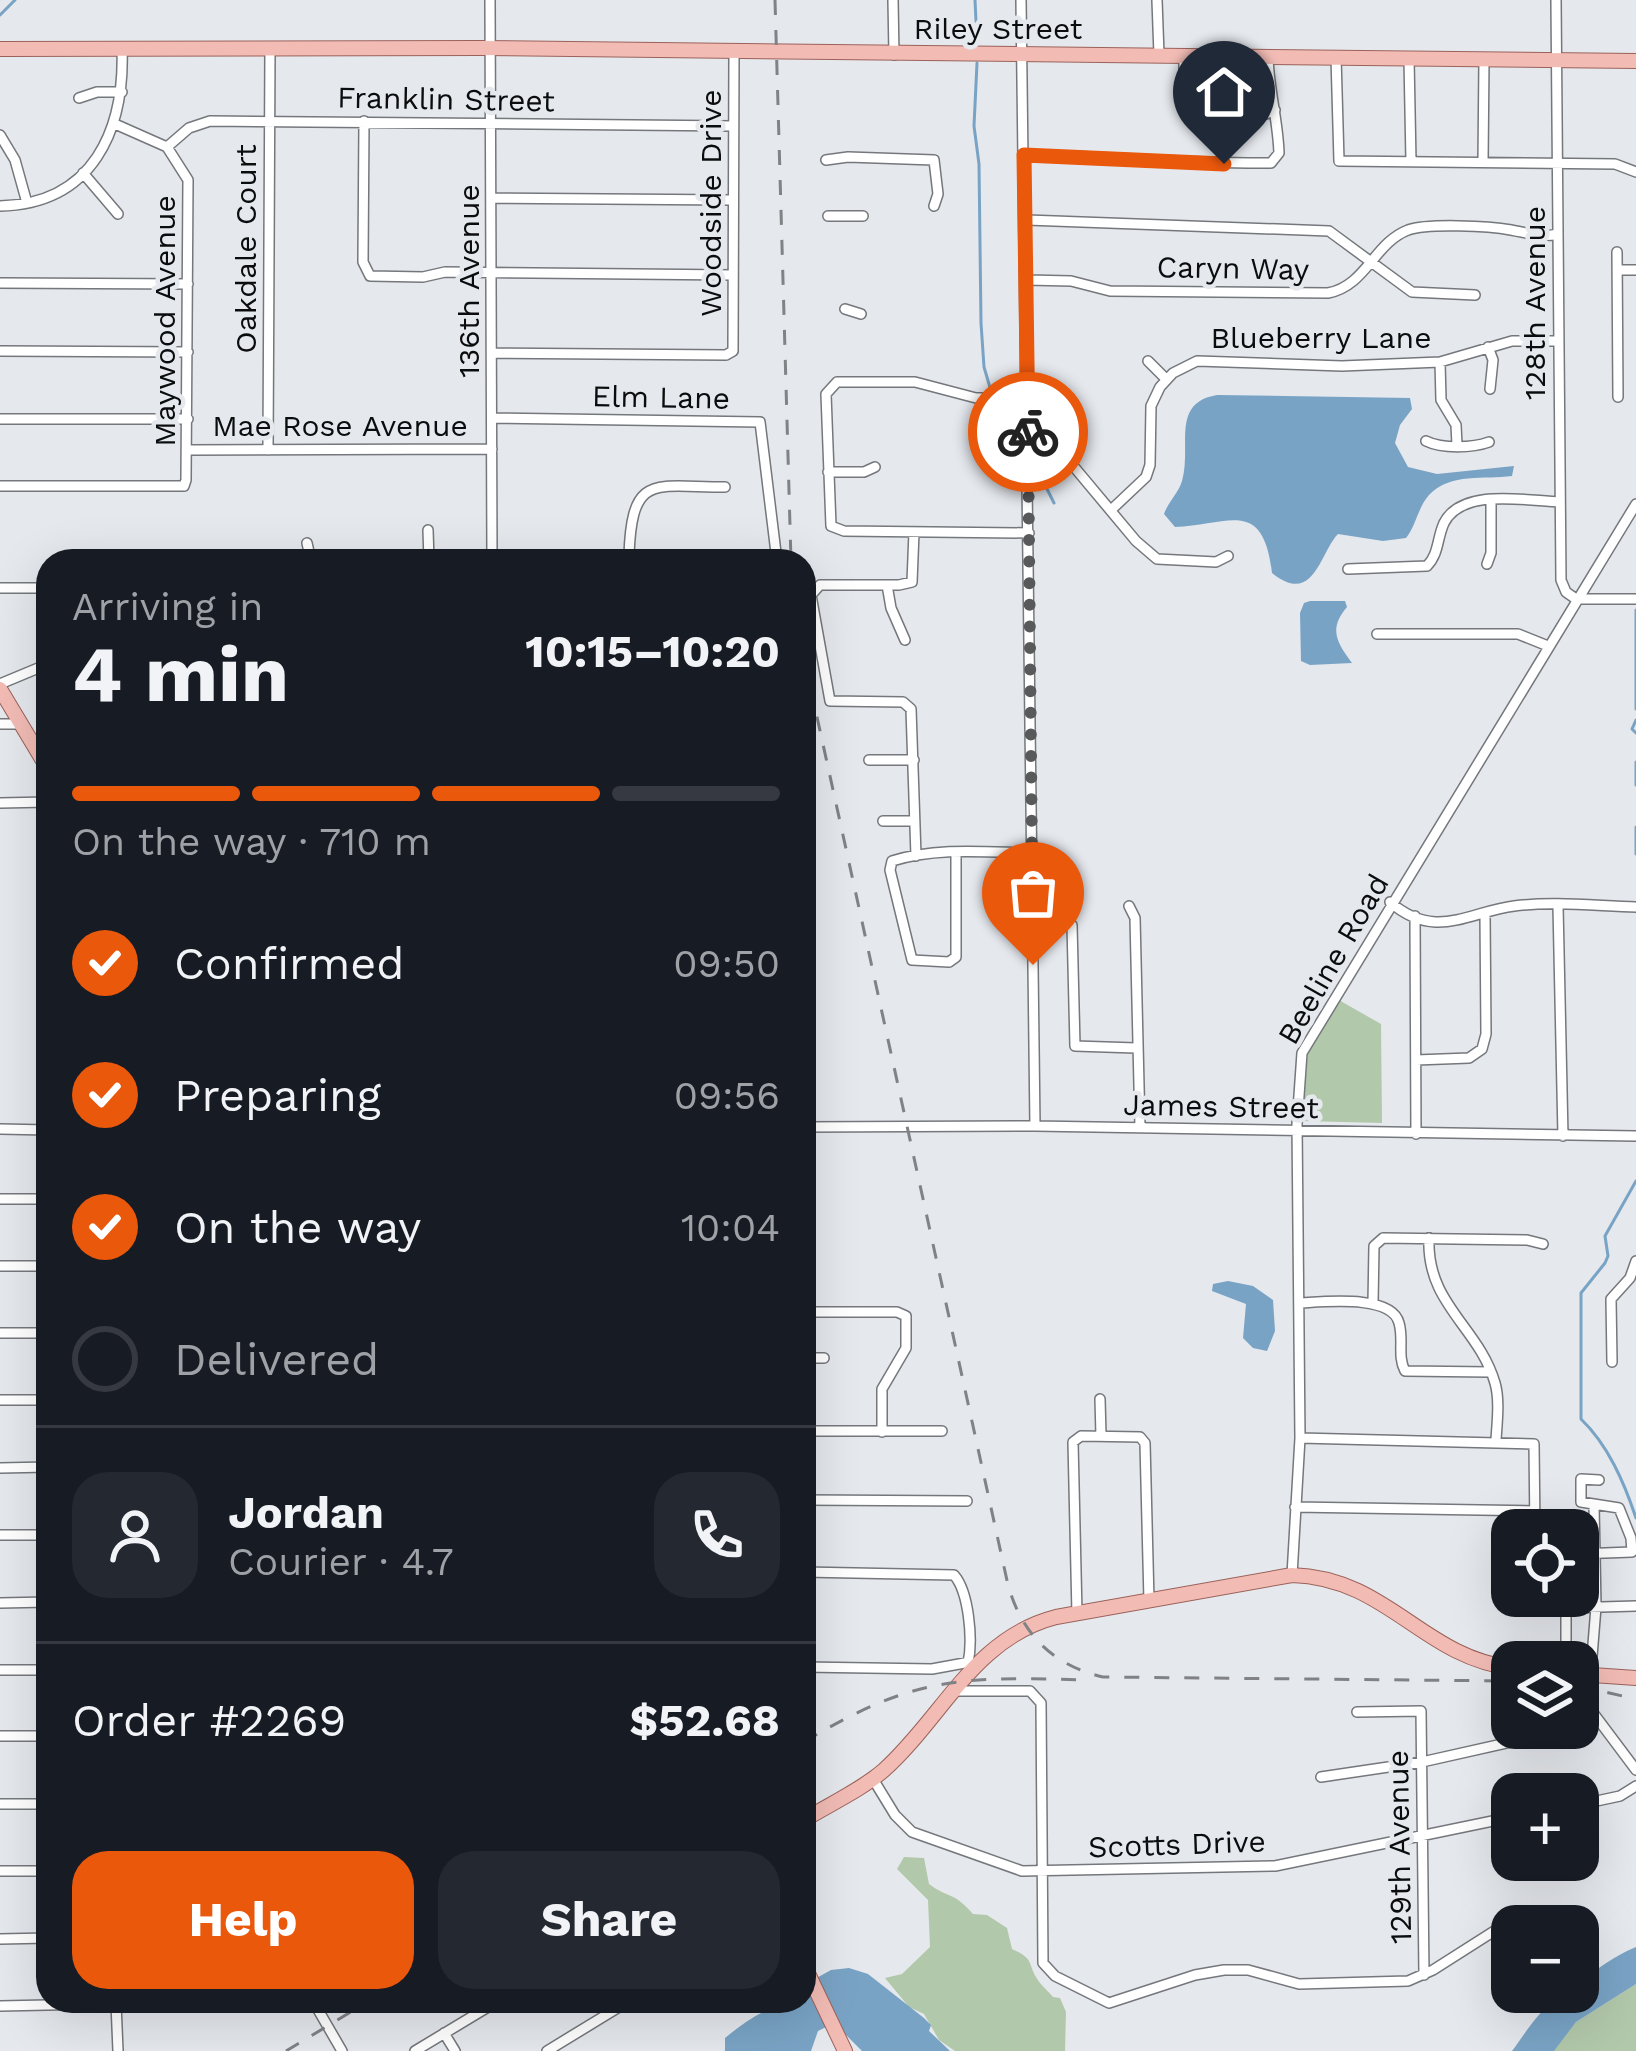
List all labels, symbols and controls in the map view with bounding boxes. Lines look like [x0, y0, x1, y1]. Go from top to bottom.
street label: Riley Street [914, 11, 1083, 46]
pin [1173, 41, 1275, 164]
icon: home [1191, 59, 1257, 125]
street label: Franklin Street [337, 80, 556, 118]
street label: Woodside Drive [693, 89, 728, 317]
street label: Oakdale Court [228, 144, 263, 354]
street label: 136th Avenue [451, 184, 486, 378]
street label: Maywood Avenue [147, 195, 182, 447]
street label: 128th Avenue [1517, 206, 1552, 400]
street label: Caryn Way [1156, 249, 1310, 287]
street label: Blueberry Lane [1211, 320, 1431, 355]
courier [968, 372, 1088, 492]
street label: Elm Lane [592, 378, 730, 416]
icon: bike [995, 399, 1061, 465]
street label: Mae Rose Avenue [212, 408, 468, 443]
text: Arriving in [72, 584, 263, 629]
text: 10:15–10:20 [525, 625, 780, 678]
text: 4 min [72, 628, 289, 720]
text: On the way · 710 m [72, 819, 431, 864]
pin [982, 842, 1084, 965]
icon: bag [1000, 860, 1066, 926]
street label: Beeline Road [1270, 868, 1396, 1050]
icon: check [72, 930, 138, 996]
text: Confirmed [174, 937, 405, 990]
text: 09:50 [673, 941, 780, 986]
icon: check [72, 1062, 138, 1128]
text: Preparing [174, 1069, 381, 1122]
text: 09:56 [674, 1073, 780, 1118]
street label: James Street [1123, 1087, 1320, 1125]
icon: check [72, 1194, 138, 1260]
text: On the way [174, 1201, 421, 1254]
text: 10:04 [681, 1205, 780, 1250]
text: Delivered [174, 1333, 379, 1386]
button: person [72, 1472, 198, 1598]
button: phone [654, 1472, 780, 1598]
text: Jordan [228, 1486, 384, 1539]
map controls [1491, 1509, 1599, 2013]
button: locate [1491, 1509, 1599, 1617]
text: Courier · 4.7 [228, 1539, 454, 1584]
button: layers [1491, 1641, 1599, 1749]
text: Order #2269 [72, 1694, 346, 1747]
text: $52.68 [629, 1694, 780, 1747]
street label: 129th Avenue [1380, 1750, 1418, 1944]
button: + [1491, 1773, 1599, 1881]
street label: Scotts Drive [1088, 1823, 1266, 1865]
button: Help [72, 1851, 414, 1989]
button: Share [438, 1851, 780, 1989]
button: − [1491, 1905, 1599, 2013]

